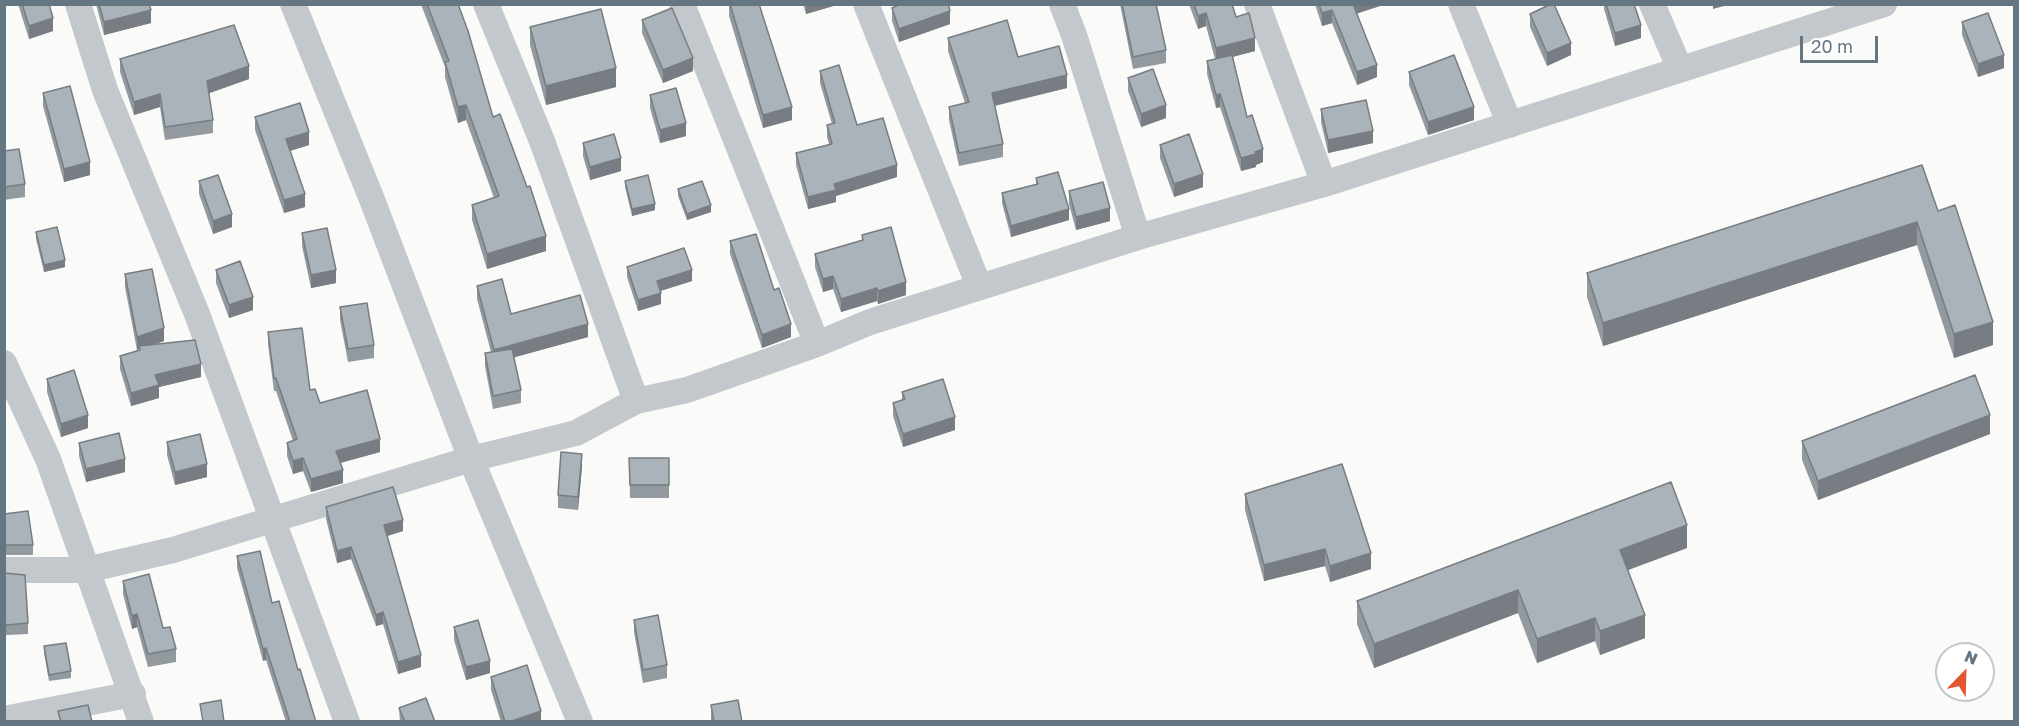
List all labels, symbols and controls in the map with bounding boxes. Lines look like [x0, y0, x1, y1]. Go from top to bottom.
scale bar [1803, 24, 1881, 62]
text: 20 m [1811, 35, 1853, 57]
north arrow [1935, 642, 1995, 702]
text: N [1962, 646, 1981, 669]

